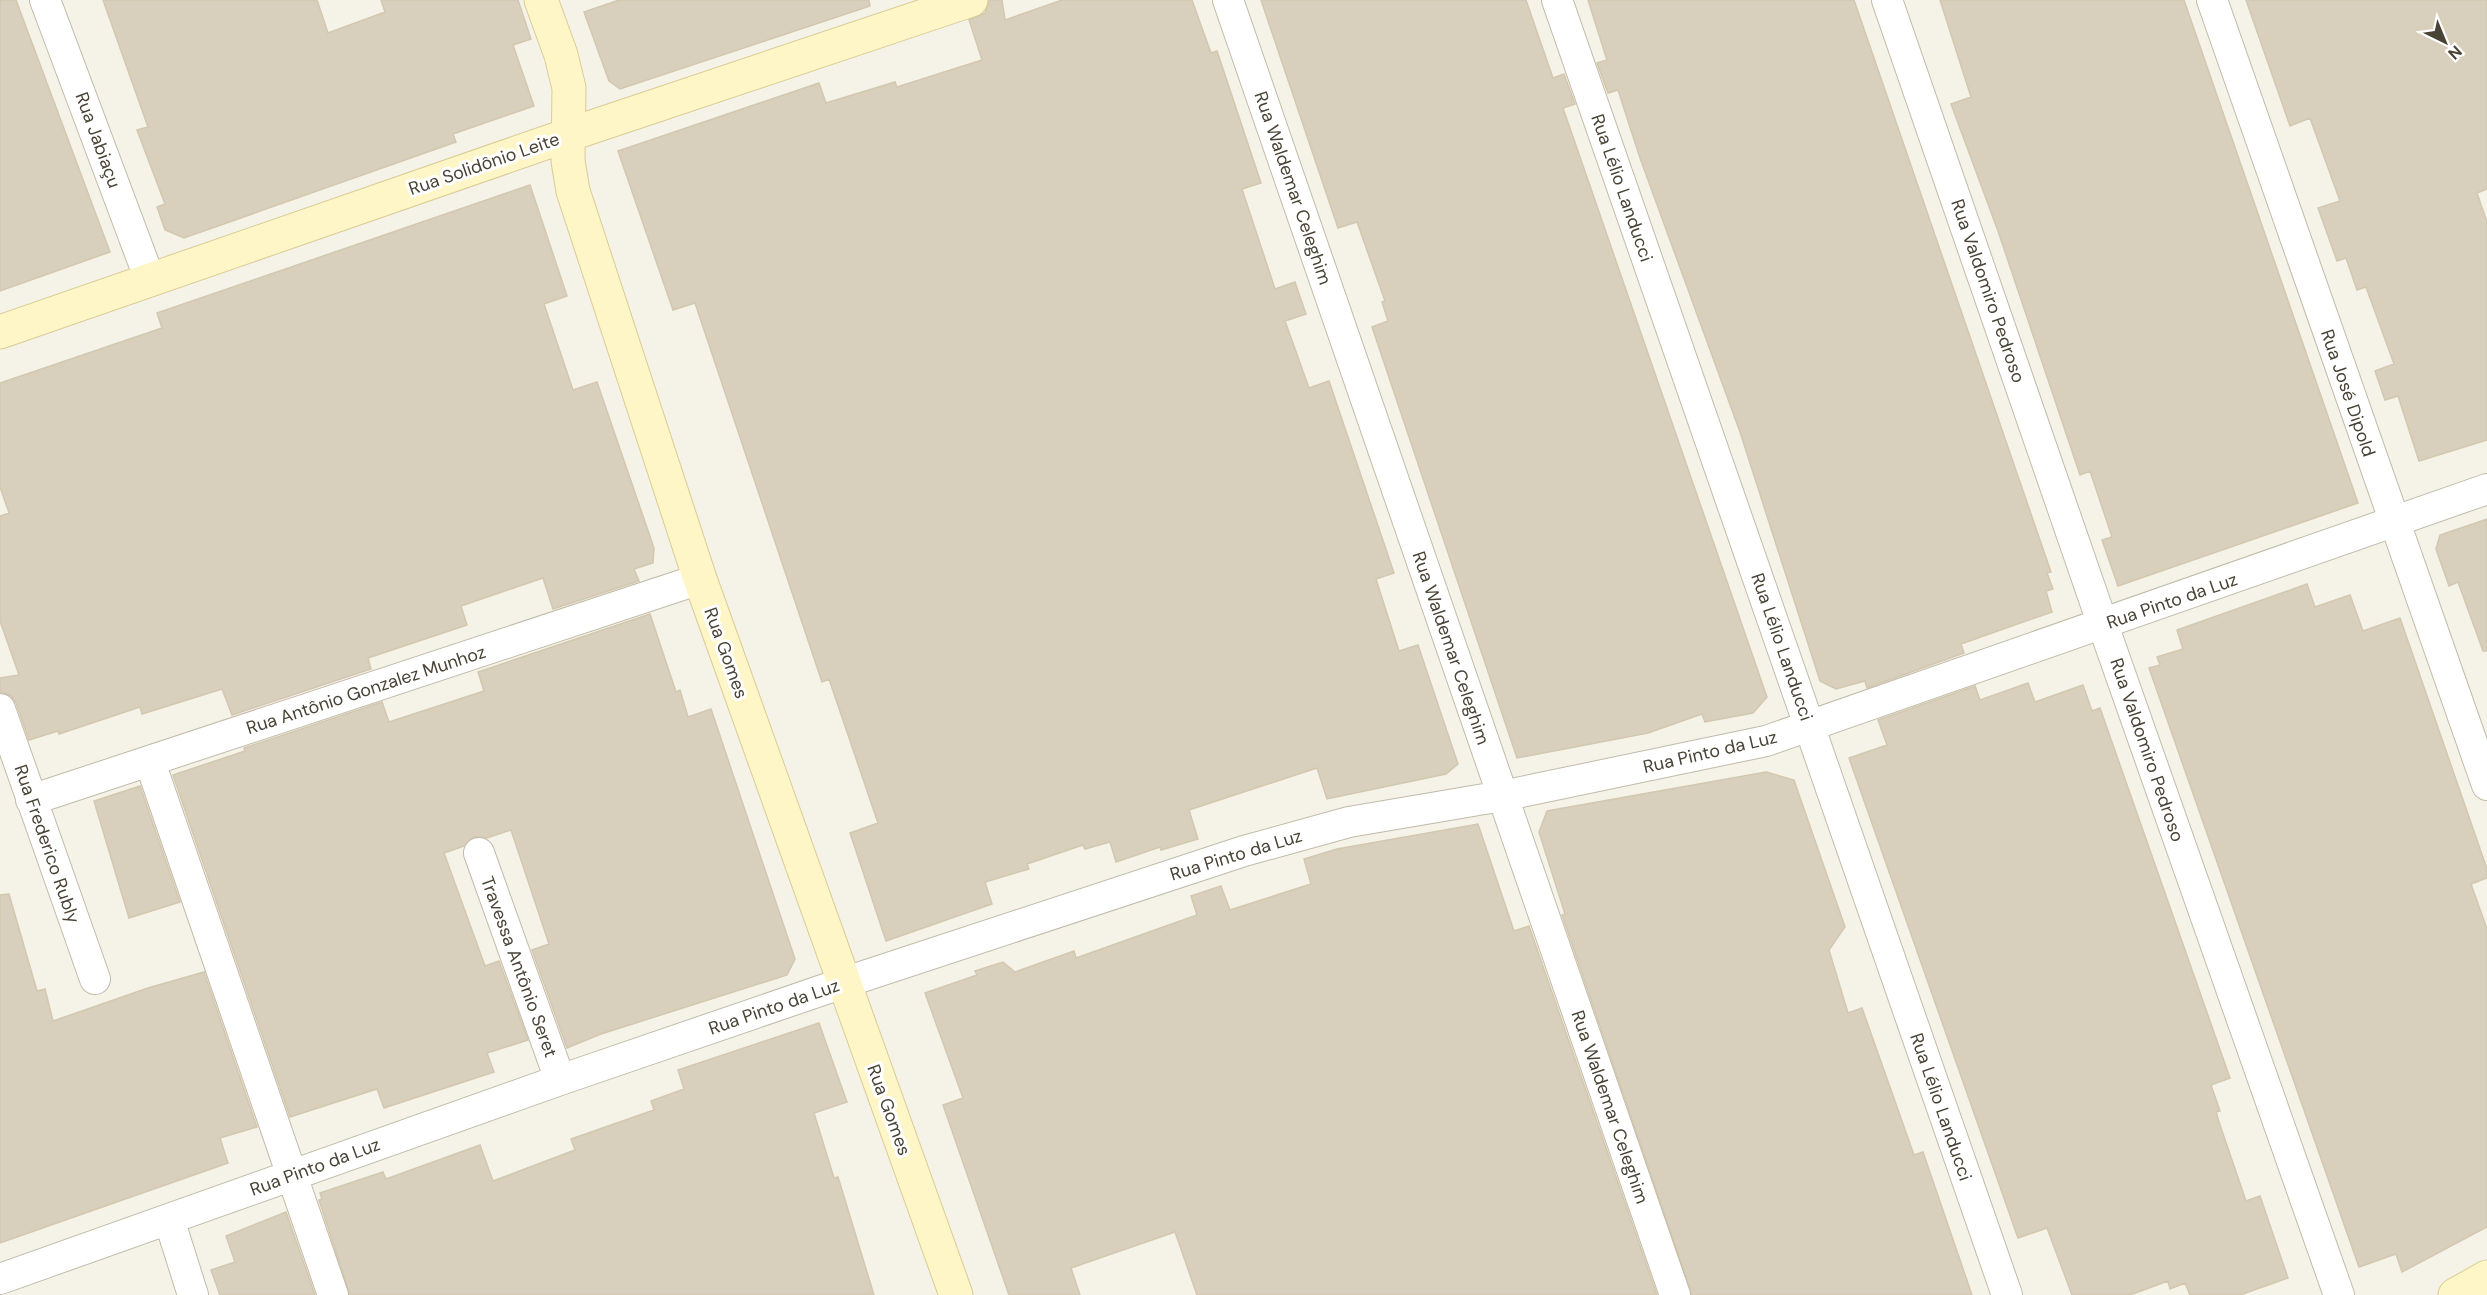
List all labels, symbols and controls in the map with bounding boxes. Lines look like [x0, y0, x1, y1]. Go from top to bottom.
north arrow [2415, 12, 2475, 72]
text: N [2443, 41, 2466, 64]
street label: Rua Waldemar Celeghim [1249, 88, 1337, 288]
street label: Rua Jabiaçu [70, 89, 126, 191]
street label: Rua Lélio Landucci [1585, 111, 1659, 265]
street label: Rua Solidônio Leite [405, 127, 563, 201]
street label: Rua Valdomiro Pedroso [1945, 196, 2031, 386]
street label: Rua José Dipold [2315, 326, 2381, 460]
street label: Rua Waldemar Celeghim [1407, 548, 1495, 748]
street label: Rua Pinto da Luz [2103, 567, 2241, 635]
street label: Rua Lélio Landucci [1745, 570, 1819, 724]
street label: Rua Gomes [698, 604, 754, 702]
street label: Rua Antônio Gonzalez Munhoz [243, 640, 489, 740]
street label: Rua Valdomiro Pedroso [2104, 655, 2190, 845]
street label: Rua Pinto da Luz [1641, 725, 1779, 779]
street label: Rua Frederico Rubly [9, 761, 85, 927]
street label: Rua Pinto da Luz [1167, 824, 1305, 886]
street label: Travessa Antônio Seret [475, 873, 563, 1061]
street label: Rua Pinto da Luz [705, 973, 843, 1041]
street label: Rua Waldemar Celeghim [1566, 1007, 1654, 1207]
street label: Rua Lélio Landucci [1904, 1030, 1978, 1184]
street label: Rua Gomes [861, 1061, 917, 1159]
street label: Rua Pinto da Luz [247, 1132, 383, 1202]

